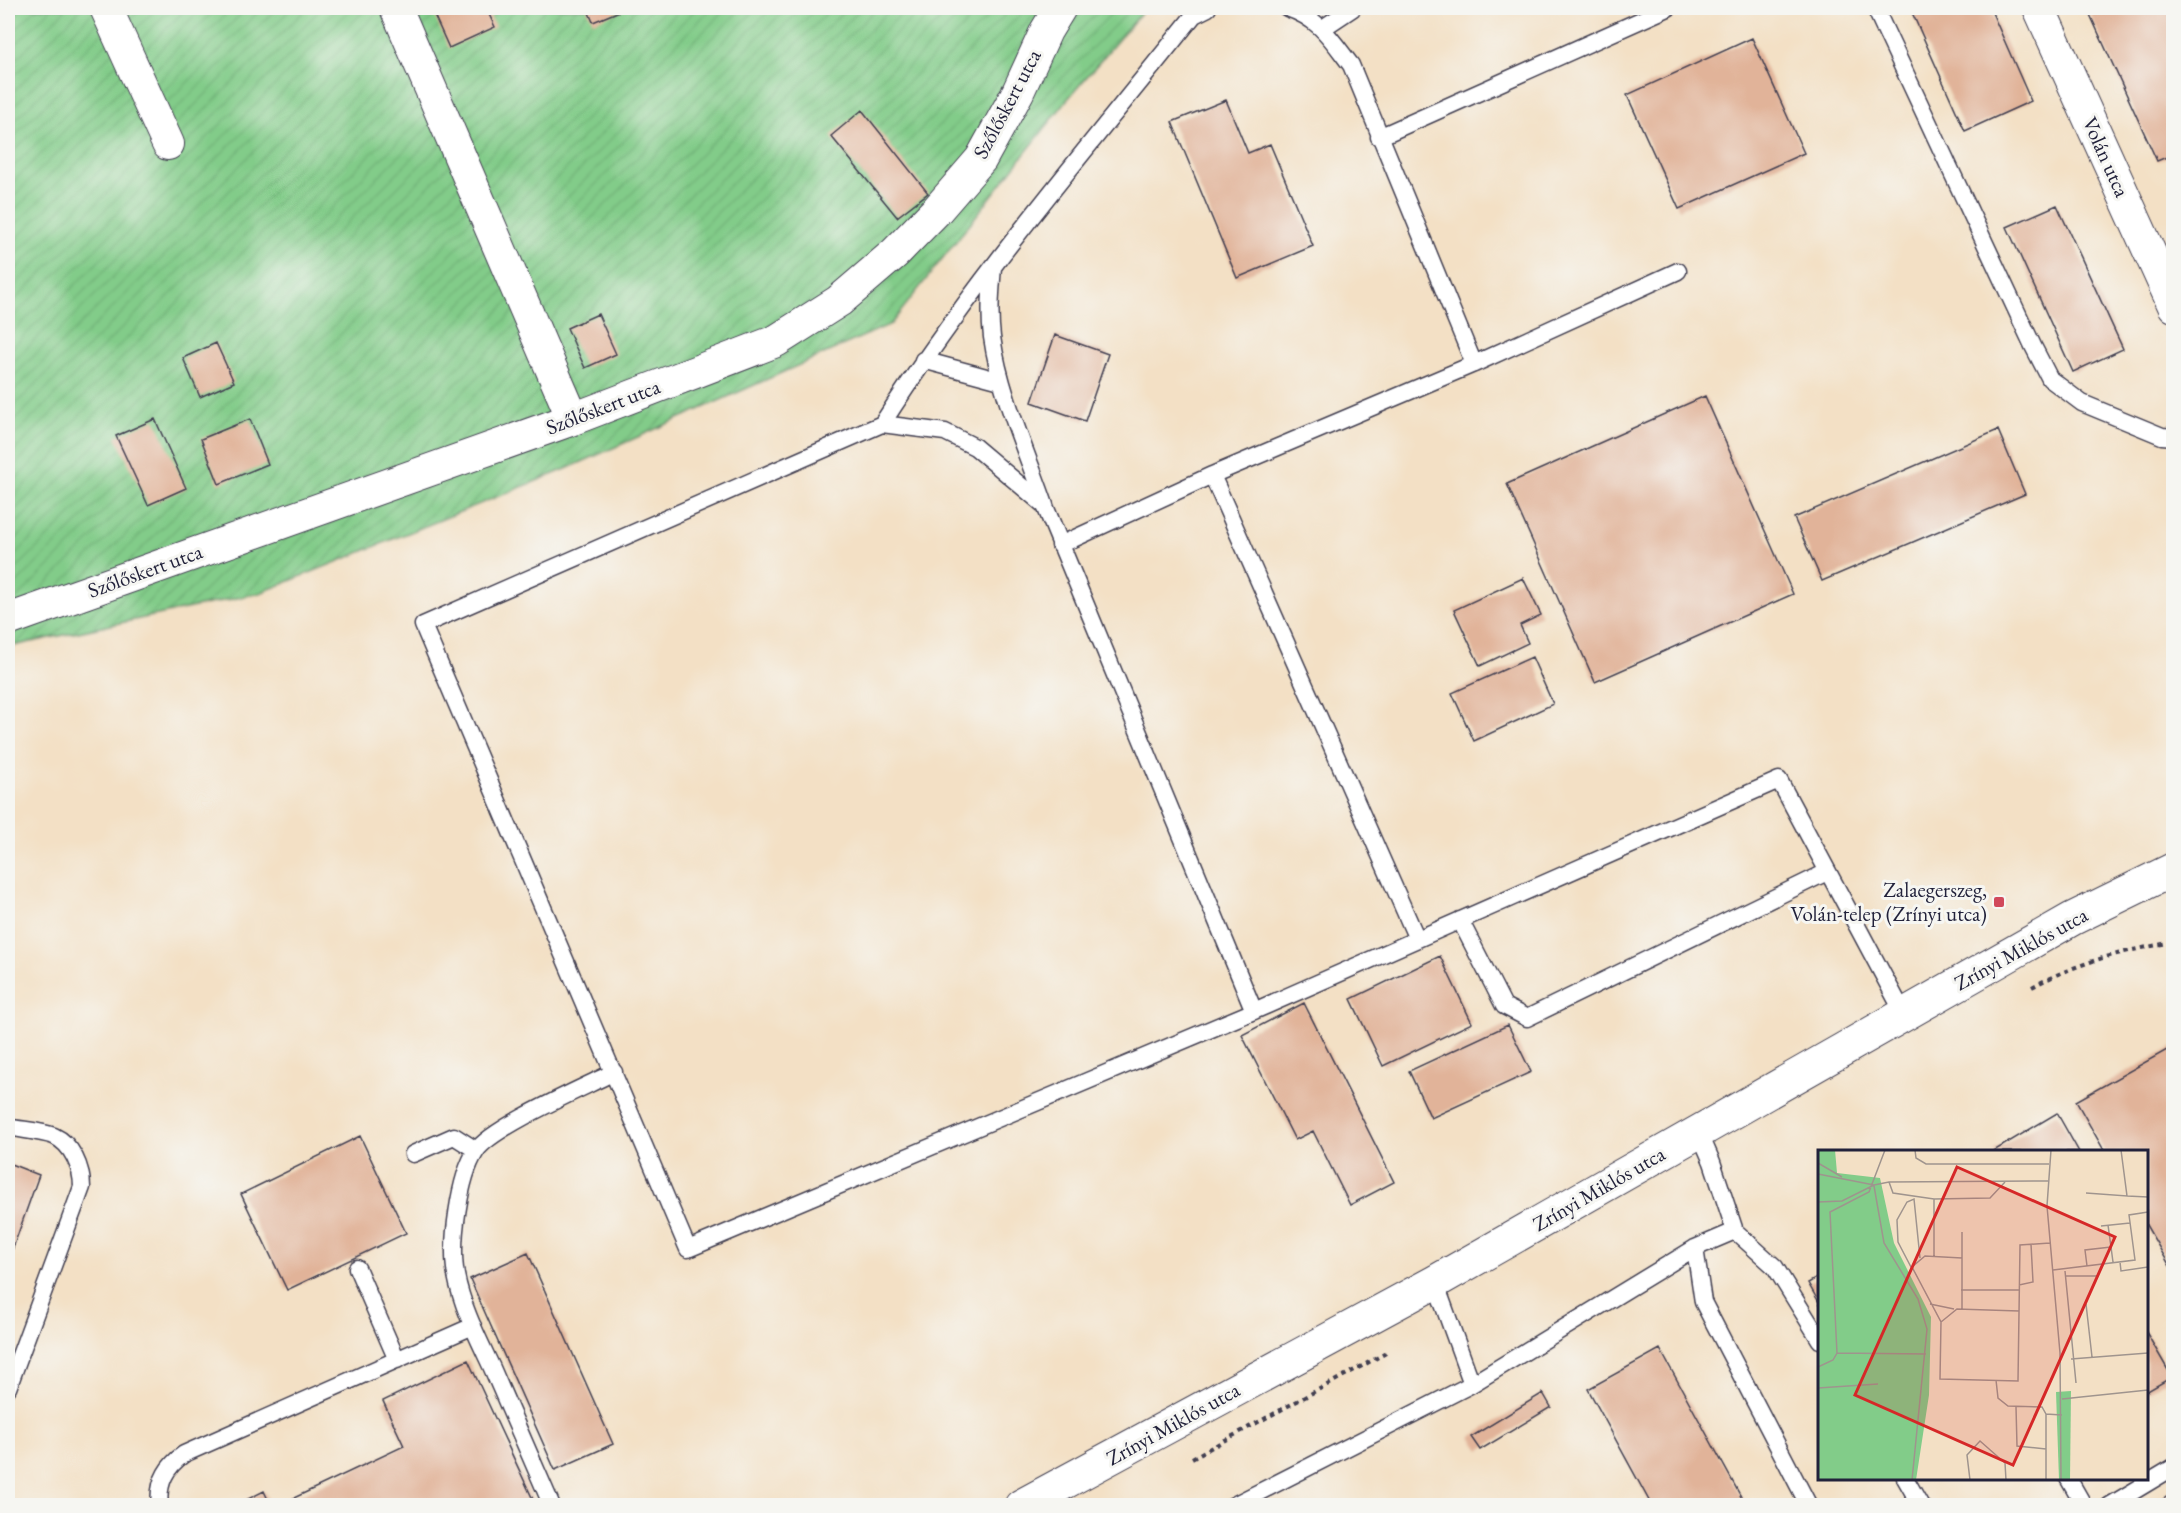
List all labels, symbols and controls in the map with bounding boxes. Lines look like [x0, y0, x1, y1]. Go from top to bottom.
street label: Szőlőskert utca [966, 44, 1047, 163]
street label: Volán utca [2077, 112, 2136, 202]
street label: Szőlőskert utca [542, 372, 664, 441]
street label: Szőlőskert utca [84, 537, 206, 604]
place label: Zalaegerszeg, Volán-telep (Zrínyi utca) [1790, 876, 1987, 927]
marker: Zalaegerszeg, Volán-telep (Zrínyi utca) [1992, 895, 2006, 909]
street label: Zrínyi Miklós utca [1949, 901, 2093, 996]
street label: Zrínyi Miklós utca [1528, 1140, 1670, 1237]
inset map [1818, 1150, 2148, 1480]
street label: Zrínyi Miklós utca [1101, 1376, 1245, 1471]

